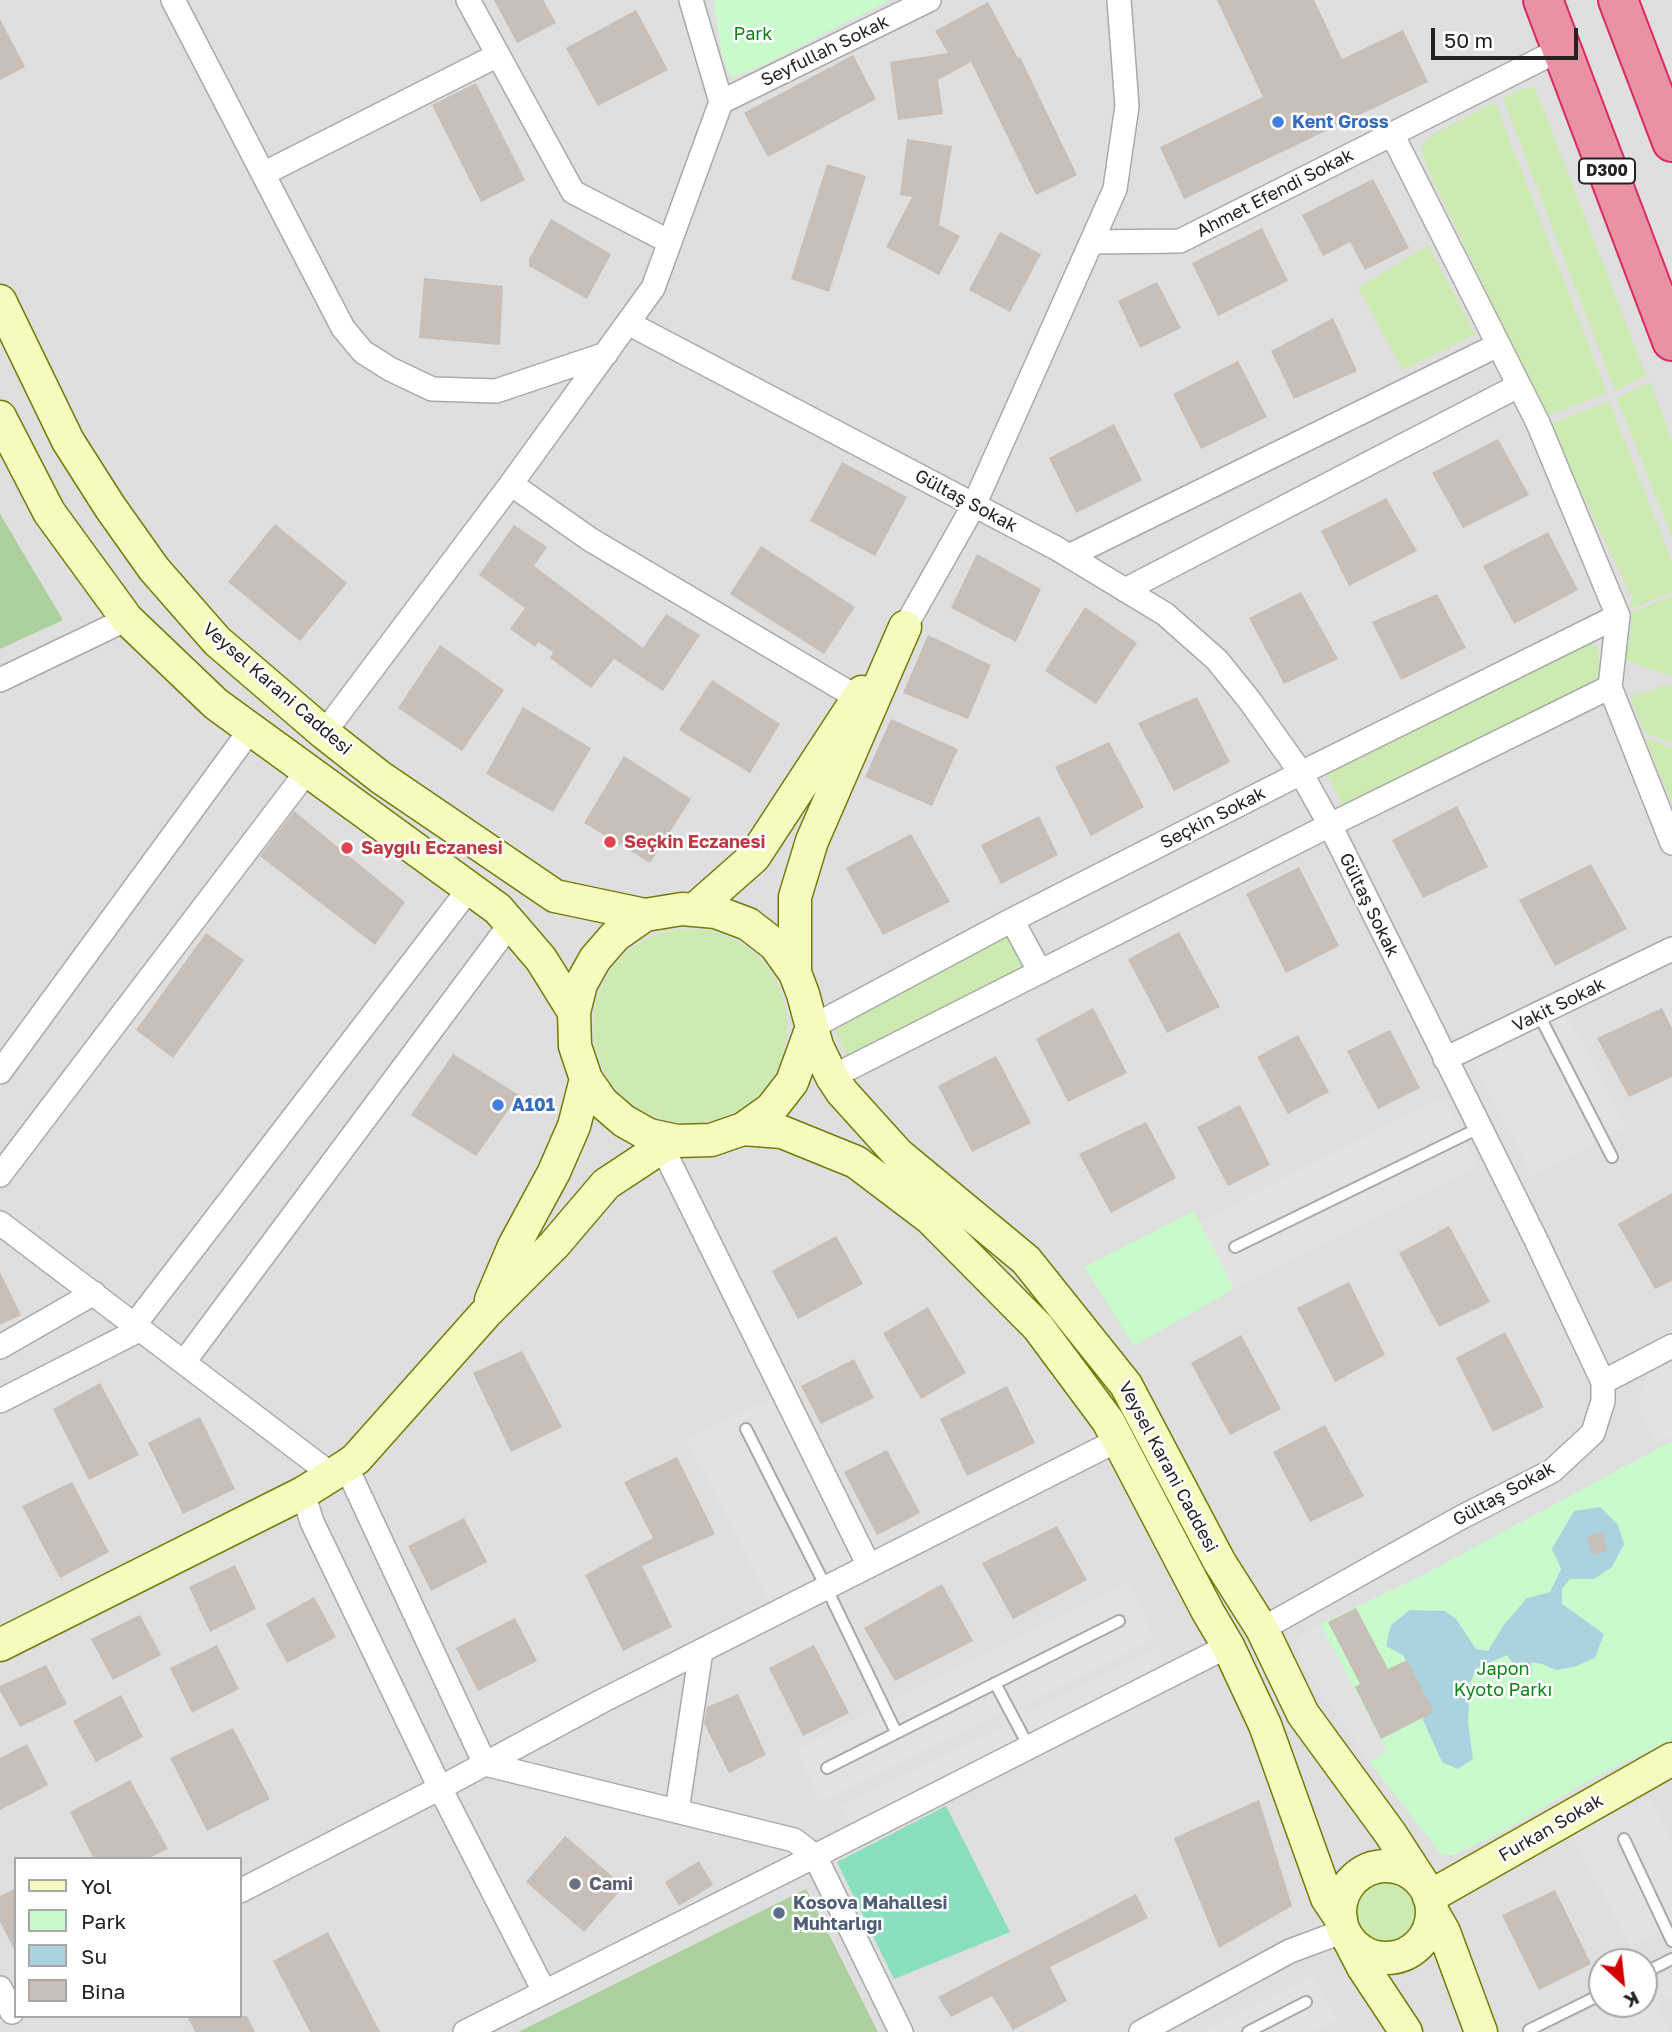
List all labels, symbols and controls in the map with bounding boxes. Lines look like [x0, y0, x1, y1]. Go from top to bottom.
street label: Seyfullah Sokak [758, 11, 892, 91]
scale bar [1434, 14, 1581, 58]
park label: Park [734, 23, 772, 45]
text: 50 m [1444, 27, 1493, 53]
place label: Kent Gross [1292, 111, 1389, 133]
marker: Kent Gross [1270, 114, 1286, 130]
street label: Ahmet Efendi Sokak [1193, 144, 1357, 242]
road number: D300 [1579, 158, 1635, 183]
street label: Gültaş Sokak [911, 465, 1021, 537]
street label: Veysel Karani Caddesi [198, 618, 356, 760]
street label: Seçkin Sokak [1157, 782, 1269, 854]
place label: Seçkin Eczanesi [624, 831, 765, 853]
marker: Seçkin Eczanesi [602, 834, 618, 850]
place label: Saygılı Eczanesi [361, 837, 503, 859]
marker: Saygılı Eczanesi [339, 840, 355, 856]
street label: Gültaş Sokak [1335, 849, 1403, 961]
street label: Vakit Sokak [1509, 973, 1609, 1037]
place label: A101 [512, 1094, 555, 1116]
marker: A101 [490, 1097, 506, 1113]
street label: Veysel Karani Caddesi [1114, 1378, 1222, 1556]
street label: Gültaş Sokak [1449, 1457, 1559, 1531]
park label: Japon Kyoto Parkı [1454, 1658, 1552, 1700]
street label: Furkan Sokak [1495, 1789, 1607, 1867]
legend [14, 1857, 242, 2018]
text: Yol [81, 1873, 112, 1899]
place label: Cami [589, 1873, 633, 1895]
marker: Cami [567, 1876, 583, 1892]
place label: Kosova Mahallesi Muhtarlığı [793, 1892, 948, 1934]
marker: Kosova Mahallesi Muhtarlığı [771, 1905, 787, 1921]
text: Park [81, 1908, 126, 1934]
text: Su [81, 1943, 107, 1969]
north arrow [1588, 1948, 1658, 2018]
text: Bina [81, 1978, 125, 2004]
text: K [1620, 1987, 1643, 2014]

